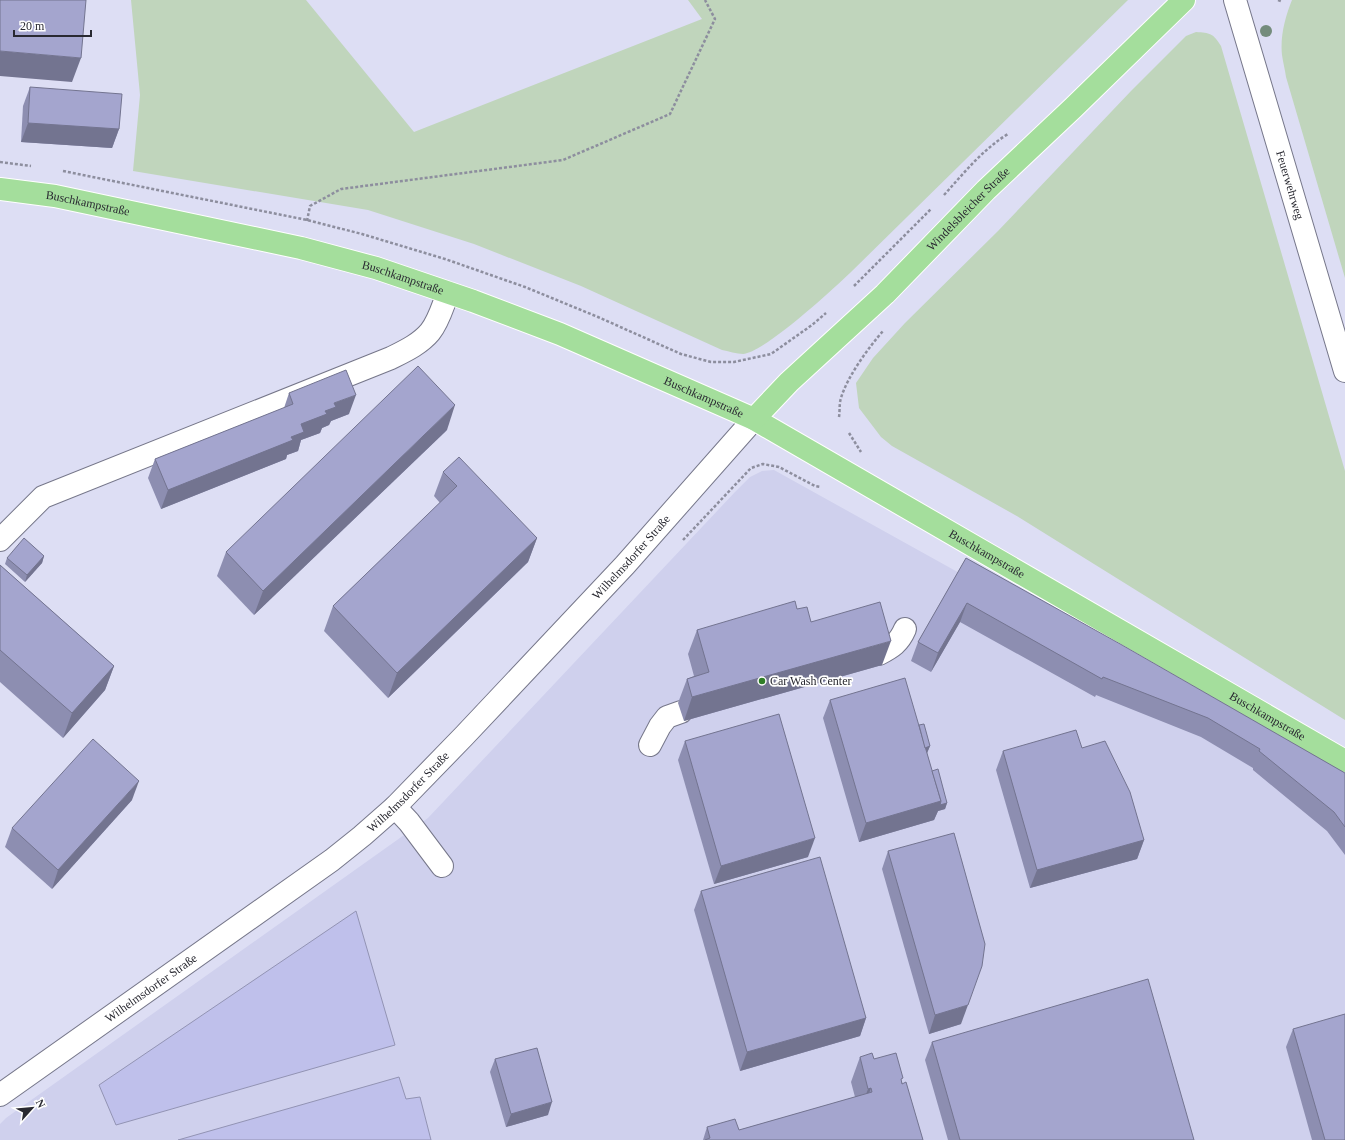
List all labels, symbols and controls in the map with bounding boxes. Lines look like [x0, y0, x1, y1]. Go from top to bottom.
scale bar [14, 12, 91, 38]
text: 20 m [20, 19, 45, 33]
street label: Feuerwehrweg [1273, 149, 1307, 221]
street label: Windelsbleicher Straße [924, 164, 1013, 254]
street label: Buschkampstraße [45, 188, 131, 219]
street label: Buschkampstraße [360, 258, 446, 298]
street label: Buschkampstraße [662, 373, 746, 421]
street label: Wilhelmsdorfer Straße [589, 512, 673, 602]
street label: Buschkampstraße [947, 526, 1027, 581]
place label: Car Wash Center [770, 674, 851, 688]
marker: Car Wash Center [757, 676, 767, 686]
street label: Buschkampstraße [1227, 689, 1308, 744]
street label: Wilhelmsdorfer Straße [364, 749, 452, 835]
street label: Wilhelmsdorfer Straße [102, 951, 200, 1025]
north arrow [12, 1088, 52, 1128]
text: N [34, 1097, 48, 1110]

